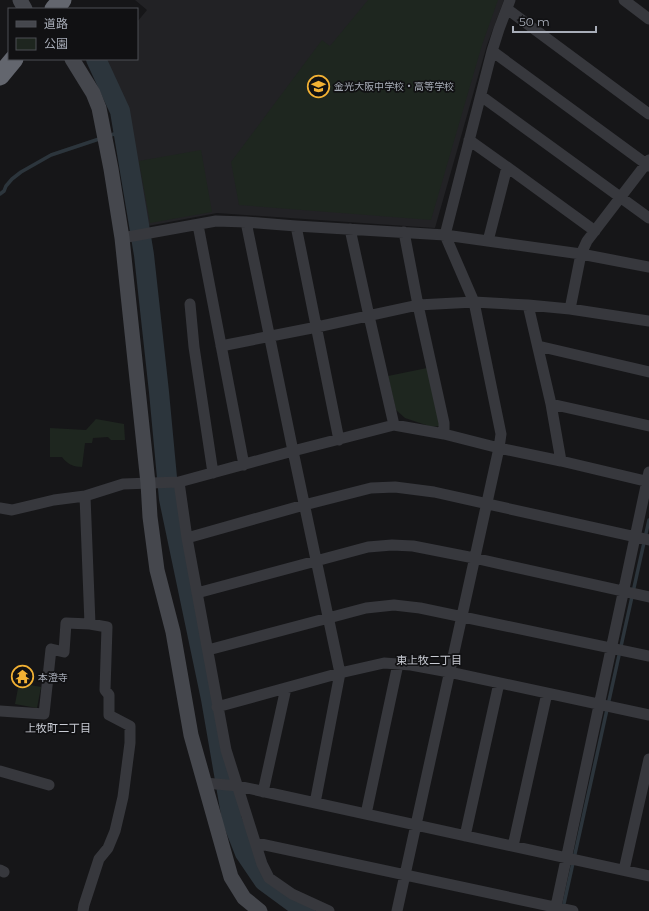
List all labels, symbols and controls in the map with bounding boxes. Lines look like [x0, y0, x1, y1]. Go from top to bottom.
legend [8, 8, 138, 60]
scale bar [513, 8, 596, 34]
text: 50 m [519, 14, 550, 29]
text: 道路 [44, 16, 68, 31]
text: 公園 [44, 36, 68, 51]
school or university icon: 金光大阪中学校・高等学校 [305, 73, 331, 99]
place label: 金光大阪中学校・高等学校 [334, 80, 454, 93]
district label: 東上牧二丁目 [396, 653, 462, 667]
temple icon: 本澄寺 [9, 664, 35, 690]
place label: 本澄寺 [38, 671, 68, 684]
district label: 上牧町二丁目 [25, 721, 91, 735]

